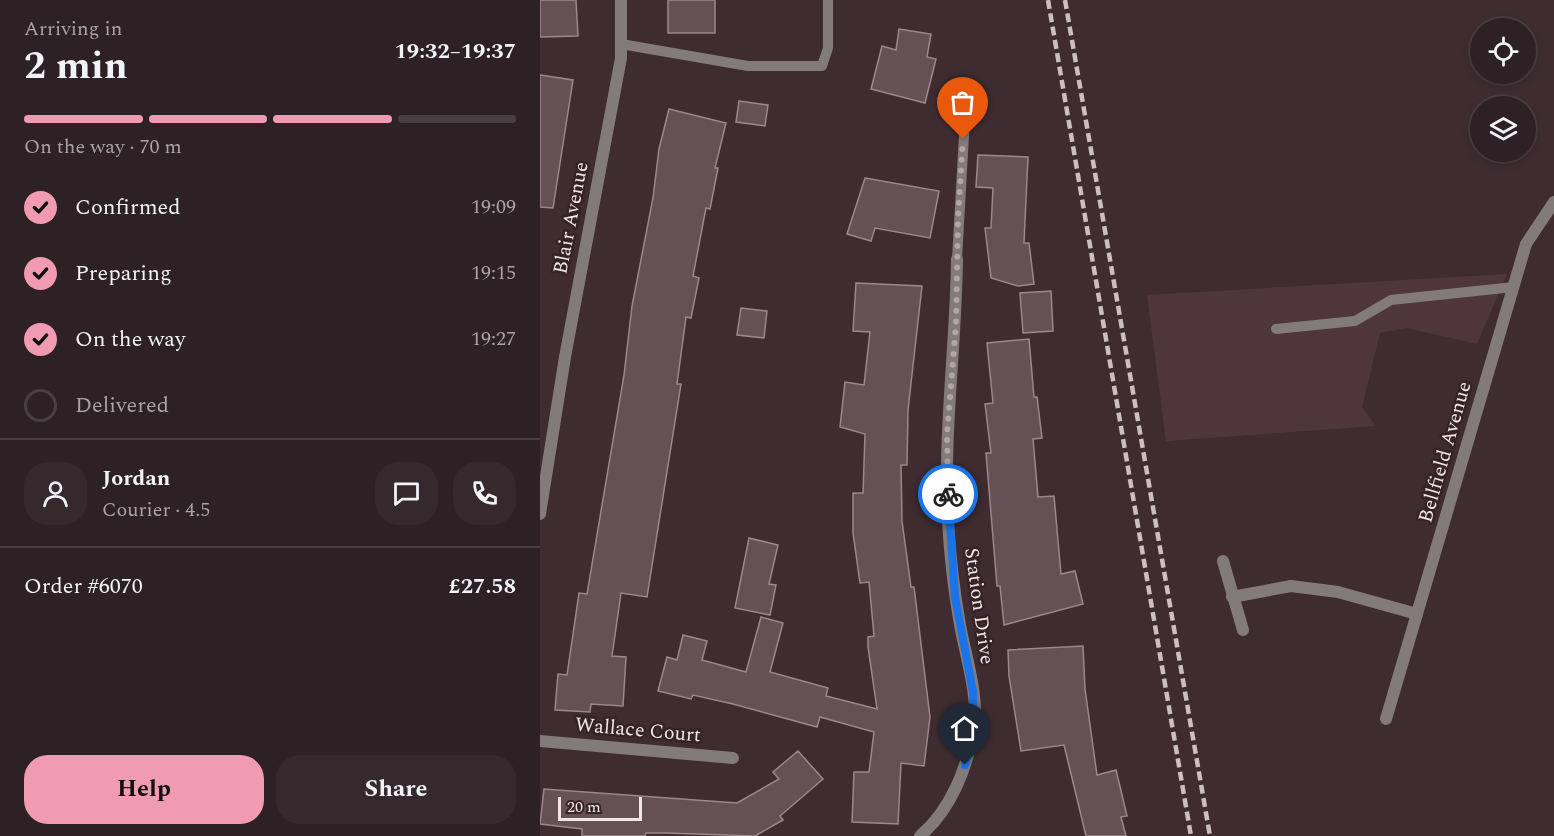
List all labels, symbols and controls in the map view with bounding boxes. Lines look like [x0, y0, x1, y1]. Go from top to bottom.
text: Arriving in [24, 14, 122, 44]
map controls [1470, 18, 1536, 162]
button: locate [1470, 18, 1536, 84]
text: 19:32–19:37 [394, 35, 516, 68]
text: 2 min [24, 37, 128, 96]
pin [937, 77, 988, 139]
icon: bag [946, 86, 979, 119]
button: layers [1470, 96, 1536, 162]
text: On the way · 70 m [24, 132, 182, 162]
street label: Blair Avenue [545, 159, 597, 277]
icon: check [24, 191, 57, 224]
text: Confirmed [75, 191, 181, 224]
text: 19:09 [471, 192, 516, 222]
icon: check [24, 257, 57, 290]
text: Preparing [75, 257, 172, 290]
text: 19:15 [471, 258, 516, 288]
icon: check [24, 323, 57, 356]
text: On the way [75, 323, 186, 356]
text: 19:27 [471, 324, 516, 354]
street label: Bellfield Avenue [1411, 378, 1479, 526]
text: Delivered [75, 389, 169, 422]
button: person [24, 462, 87, 525]
text: Jordan [102, 462, 170, 495]
button: chat [375, 462, 438, 525]
button: phone [453, 462, 516, 525]
courier [918, 464, 978, 524]
icon: bike [932, 478, 965, 511]
text: Courier · 4.5 [102, 495, 210, 525]
street label: Station Drive [956, 546, 1002, 666]
text: Order #6070 [24, 570, 143, 603]
text: £27.58 [448, 570, 516, 603]
pin [939, 703, 990, 765]
street label: Wallace Court [574, 710, 702, 750]
icon: home [948, 712, 981, 745]
button: Help [24, 755, 264, 824]
button: Share [276, 755, 516, 824]
scale bar [558, 794, 642, 822]
text: 20 m [567, 795, 601, 819]

